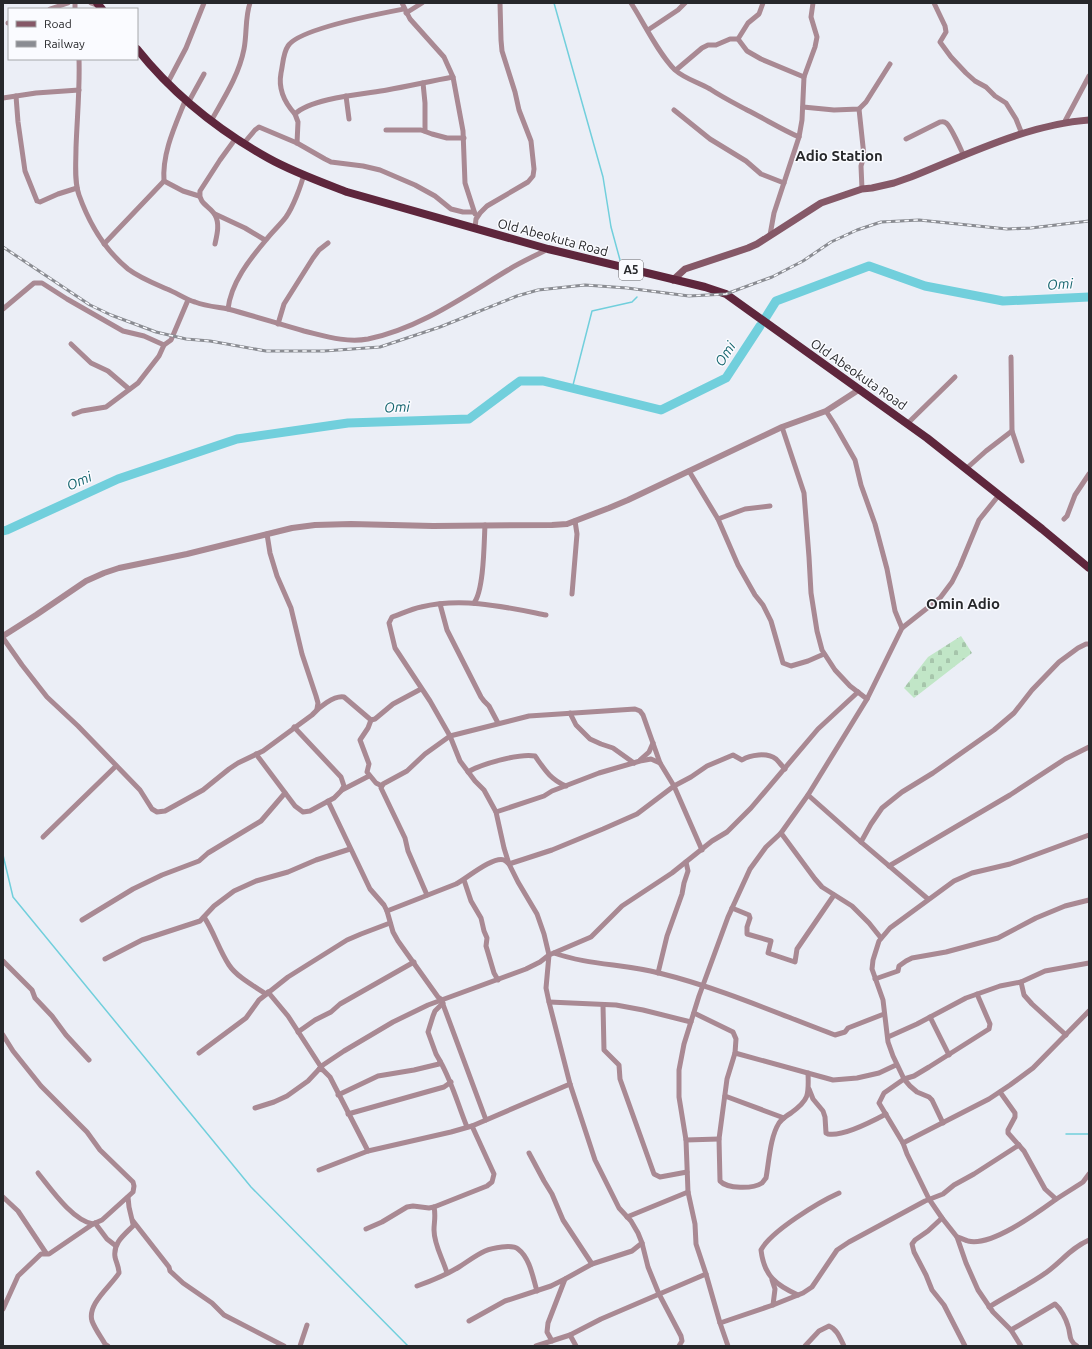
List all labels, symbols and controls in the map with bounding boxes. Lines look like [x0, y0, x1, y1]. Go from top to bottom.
legend [8, 8, 138, 60]
text: Road [44, 17, 72, 30]
text: Railway [44, 37, 85, 50]
district label: Adio Station [795, 147, 883, 164]
street label: Old Abeokuta Road [496, 216, 610, 258]
road number: A5 [619, 260, 643, 280]
water label: Omi [1047, 275, 1074, 293]
street label: Old Abeokuta Road [808, 336, 910, 412]
water label: Omi [711, 338, 739, 369]
water label: Omi [384, 399, 411, 415]
water label: Omi [64, 468, 94, 494]
district label: Omin Adio [926, 595, 1000, 612]

